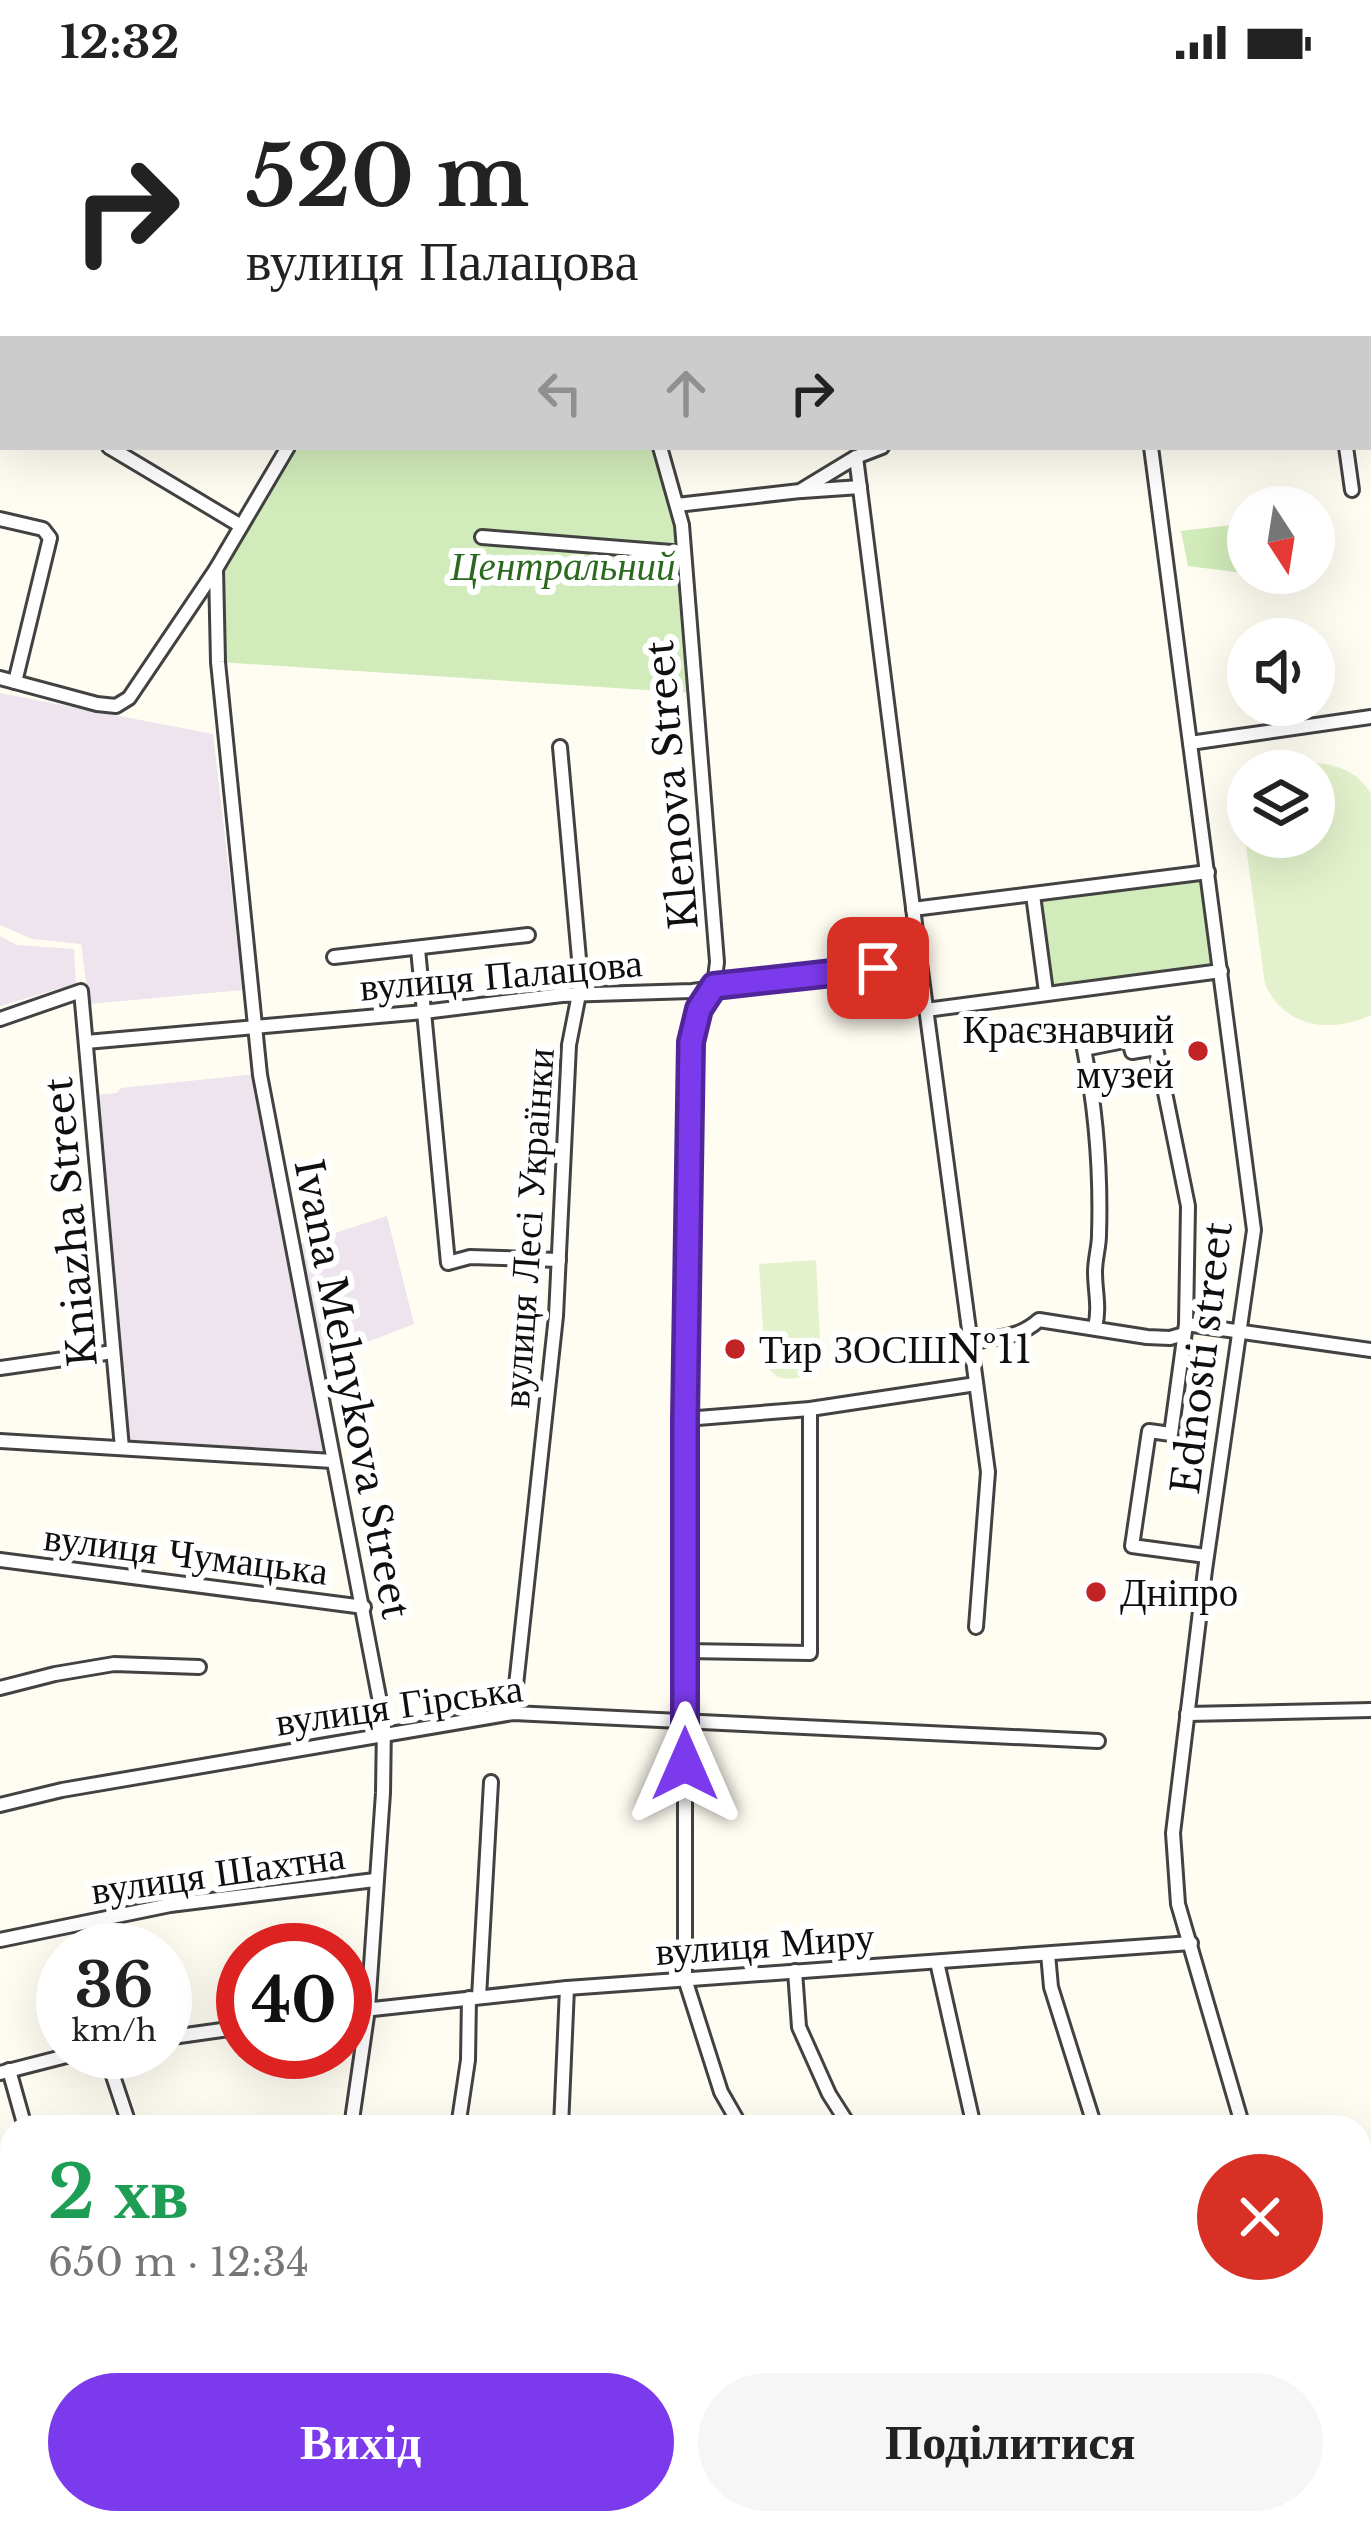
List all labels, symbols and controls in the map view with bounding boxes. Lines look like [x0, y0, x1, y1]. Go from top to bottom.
text: 12:32 [60, 14, 180, 70]
text: 520 m [246, 125, 529, 229]
icon: right [48, 132, 204, 288]
text: вулиця Палацова [246, 228, 638, 295]
icon: left [527, 360, 593, 426]
icon: ahead [653, 360, 719, 426]
icon: right [779, 360, 845, 426]
north arrow [1227, 486, 1335, 594]
map controls [1227, 486, 1335, 858]
park label: Центральний [449, 542, 676, 591]
button: sound [1227, 618, 1335, 726]
street label: Klenova Street [635, 638, 709, 932]
button: layers [1227, 750, 1335, 858]
pin [827, 917, 929, 1019]
icon: arrive [845, 935, 911, 1001]
street label: вулиця Палацова [358, 938, 644, 1012]
place label: Краєзнавчий музей [963, 1005, 1174, 1099]
marker: Краєзнавчий музей [1185, 1038, 1211, 1064]
street label: вулиця Лесі Українки [491, 1046, 565, 1410]
street label: Kniazha Street [34, 1075, 108, 1369]
street label: Ivana Melnykova Street [283, 1155, 421, 1623]
street label: Ednosti street [1161, 1219, 1243, 1497]
place label: Тир ЗОСШ№11 [759, 1325, 1032, 1374]
marker: Тир ЗОСШ№11 [722, 1336, 748, 1362]
street label: вулиця Чумацька [41, 1512, 331, 1596]
place label: Дніпро [1120, 1568, 1238, 1617]
marker: Дніпро [1083, 1579, 1109, 1605]
street label: вулиця Гірська [272, 1663, 526, 1747]
position arrow [622, 1701, 748, 1827]
street label: вулиця Шахтна [88, 1831, 348, 1915]
street label: вулиця Миру [654, 1912, 877, 1976]
speed limit sign: 40 [216, 1923, 372, 2079]
text: 36 [75, 1949, 153, 2023]
text: km/h [71, 2012, 157, 2049]
text: 2 хв [48, 2148, 189, 2237]
button: close [1197, 2154, 1323, 2280]
text: 650 m · 12:34 [48, 2238, 309, 2287]
button: Вихід [48, 2373, 674, 2511]
button: Поділитися [698, 2373, 1323, 2511]

